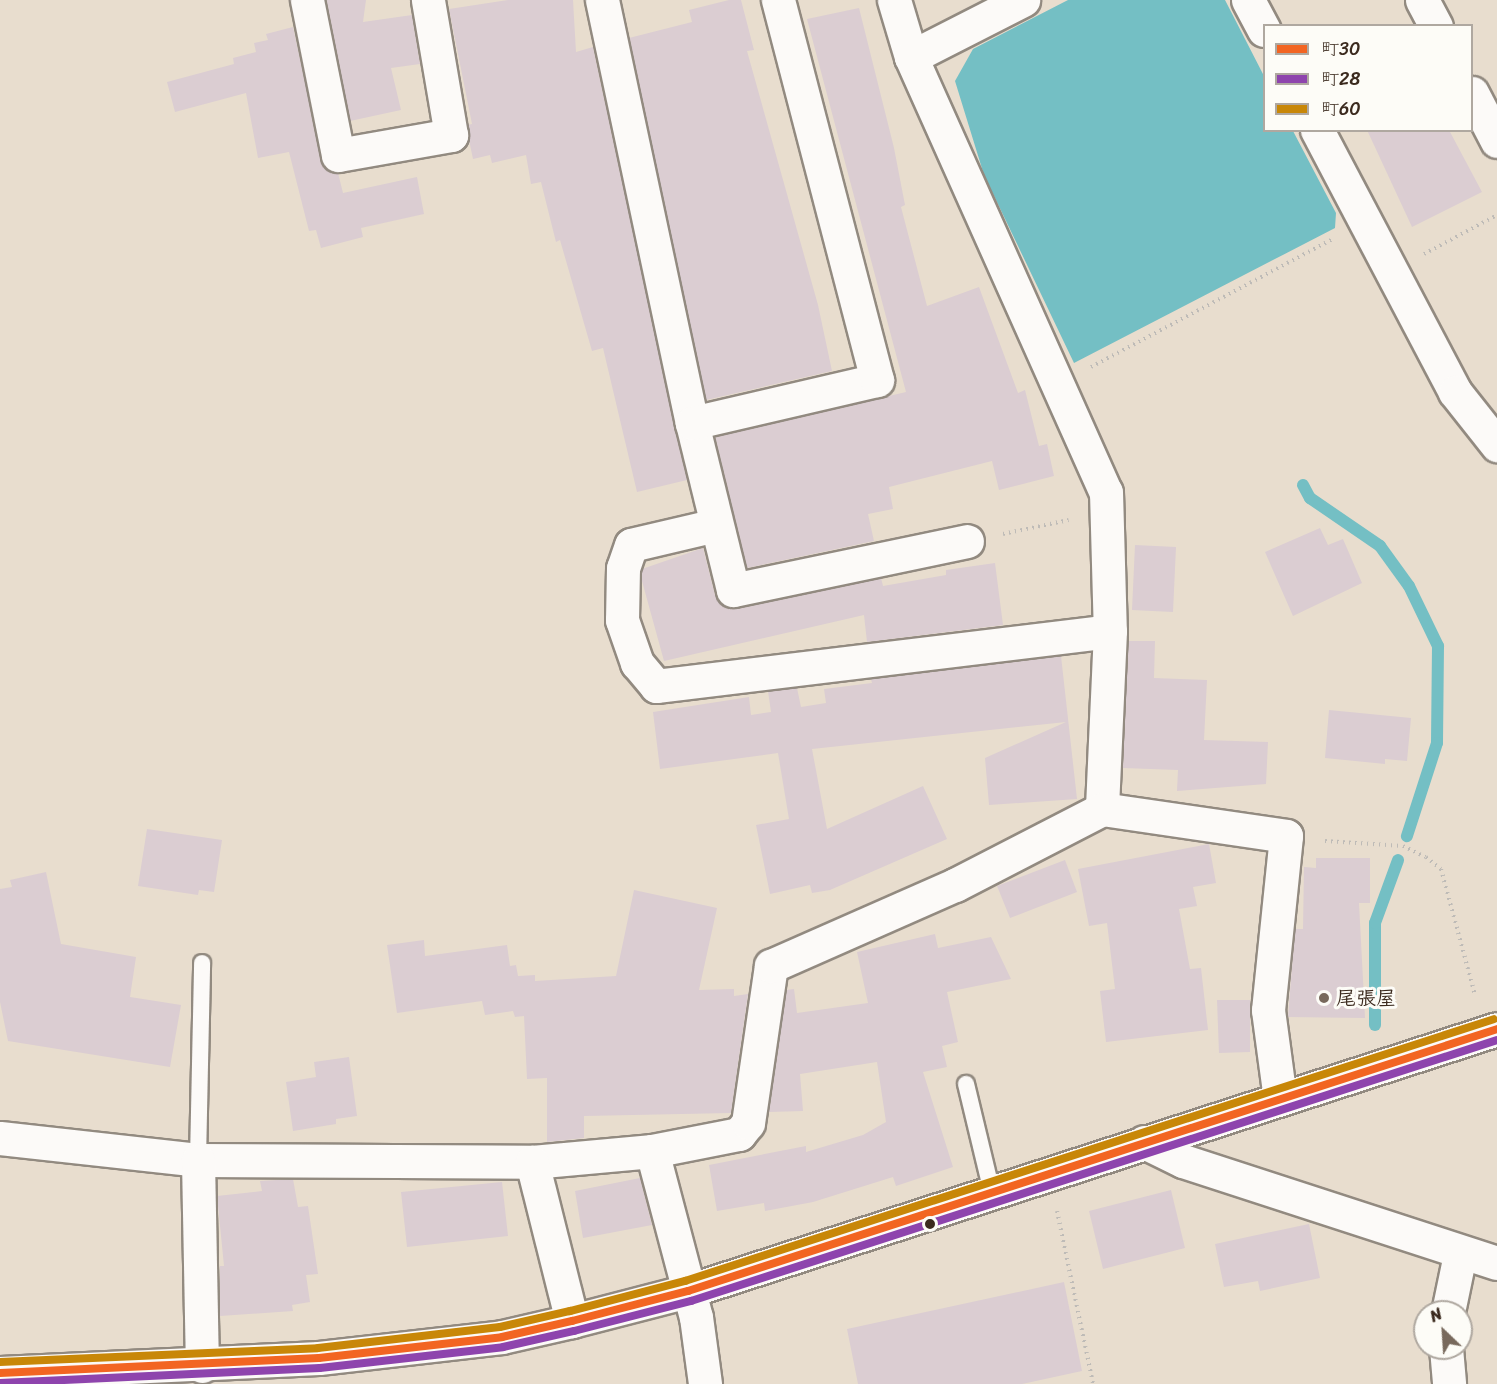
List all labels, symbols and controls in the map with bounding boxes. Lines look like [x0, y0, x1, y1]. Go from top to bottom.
legend [1263, 24, 1473, 132]
text: 町30 [1321, 33, 1360, 65]
text: 町28 [1321, 63, 1360, 95]
text: 町60 [1321, 93, 1361, 125]
place label: 尾張屋 [1336, 986, 1396, 1010]
marker: 尾張屋 [1317, 991, 1331, 1005]
unlabelled marker [924, 1218, 936, 1230]
north arrow [1413, 1300, 1473, 1360]
text: N [1425, 1300, 1447, 1331]

